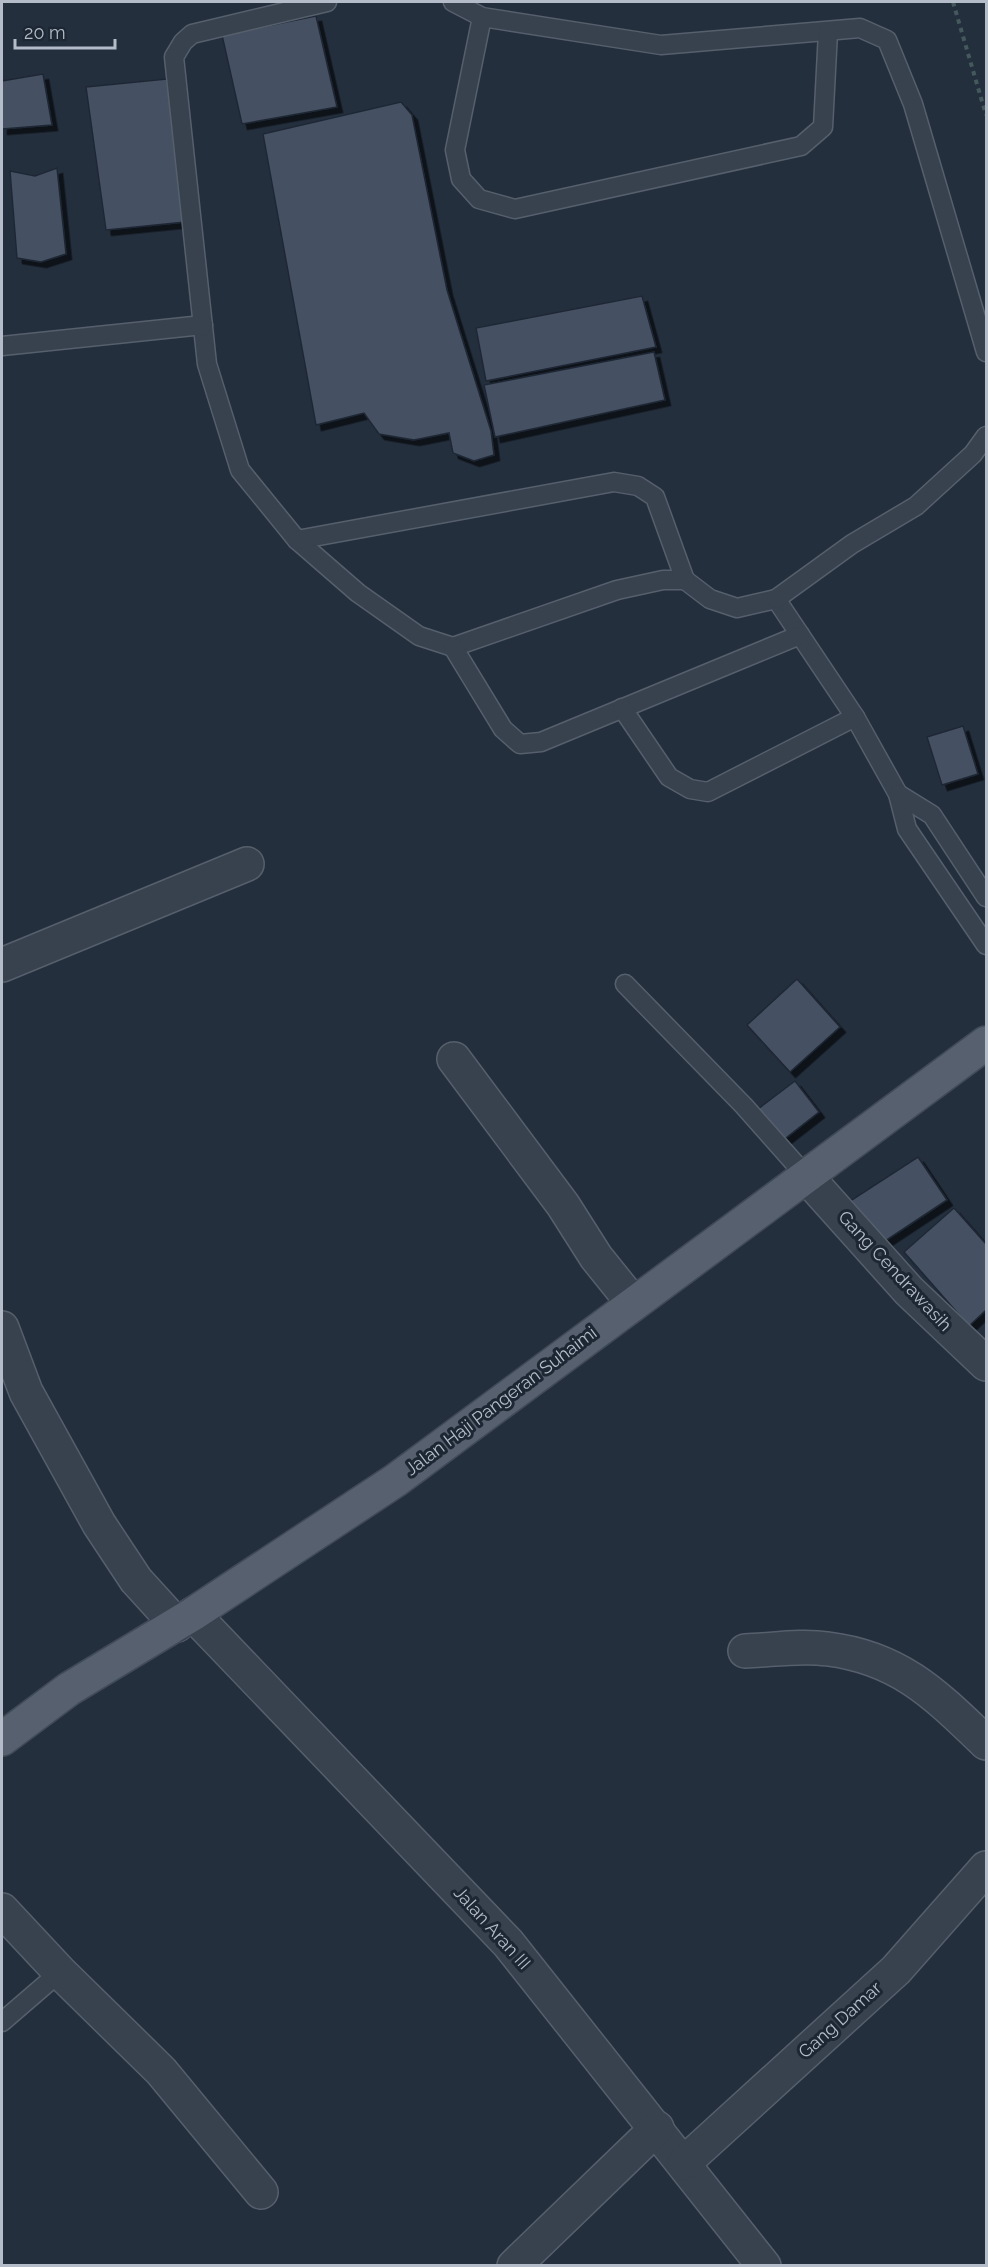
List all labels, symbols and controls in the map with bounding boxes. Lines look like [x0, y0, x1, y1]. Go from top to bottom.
scale bar [15, 12, 116, 50]
text: 20 m [24, 22, 66, 43]
street label: Gang Cendrawasih [834, 1206, 956, 1335]
street label: Jalan Haji Pangeran Suhaimi [401, 1322, 601, 1479]
street label: Jalan Aran III [450, 1882, 535, 1973]
street label: Gang Damar [794, 1977, 886, 2062]

